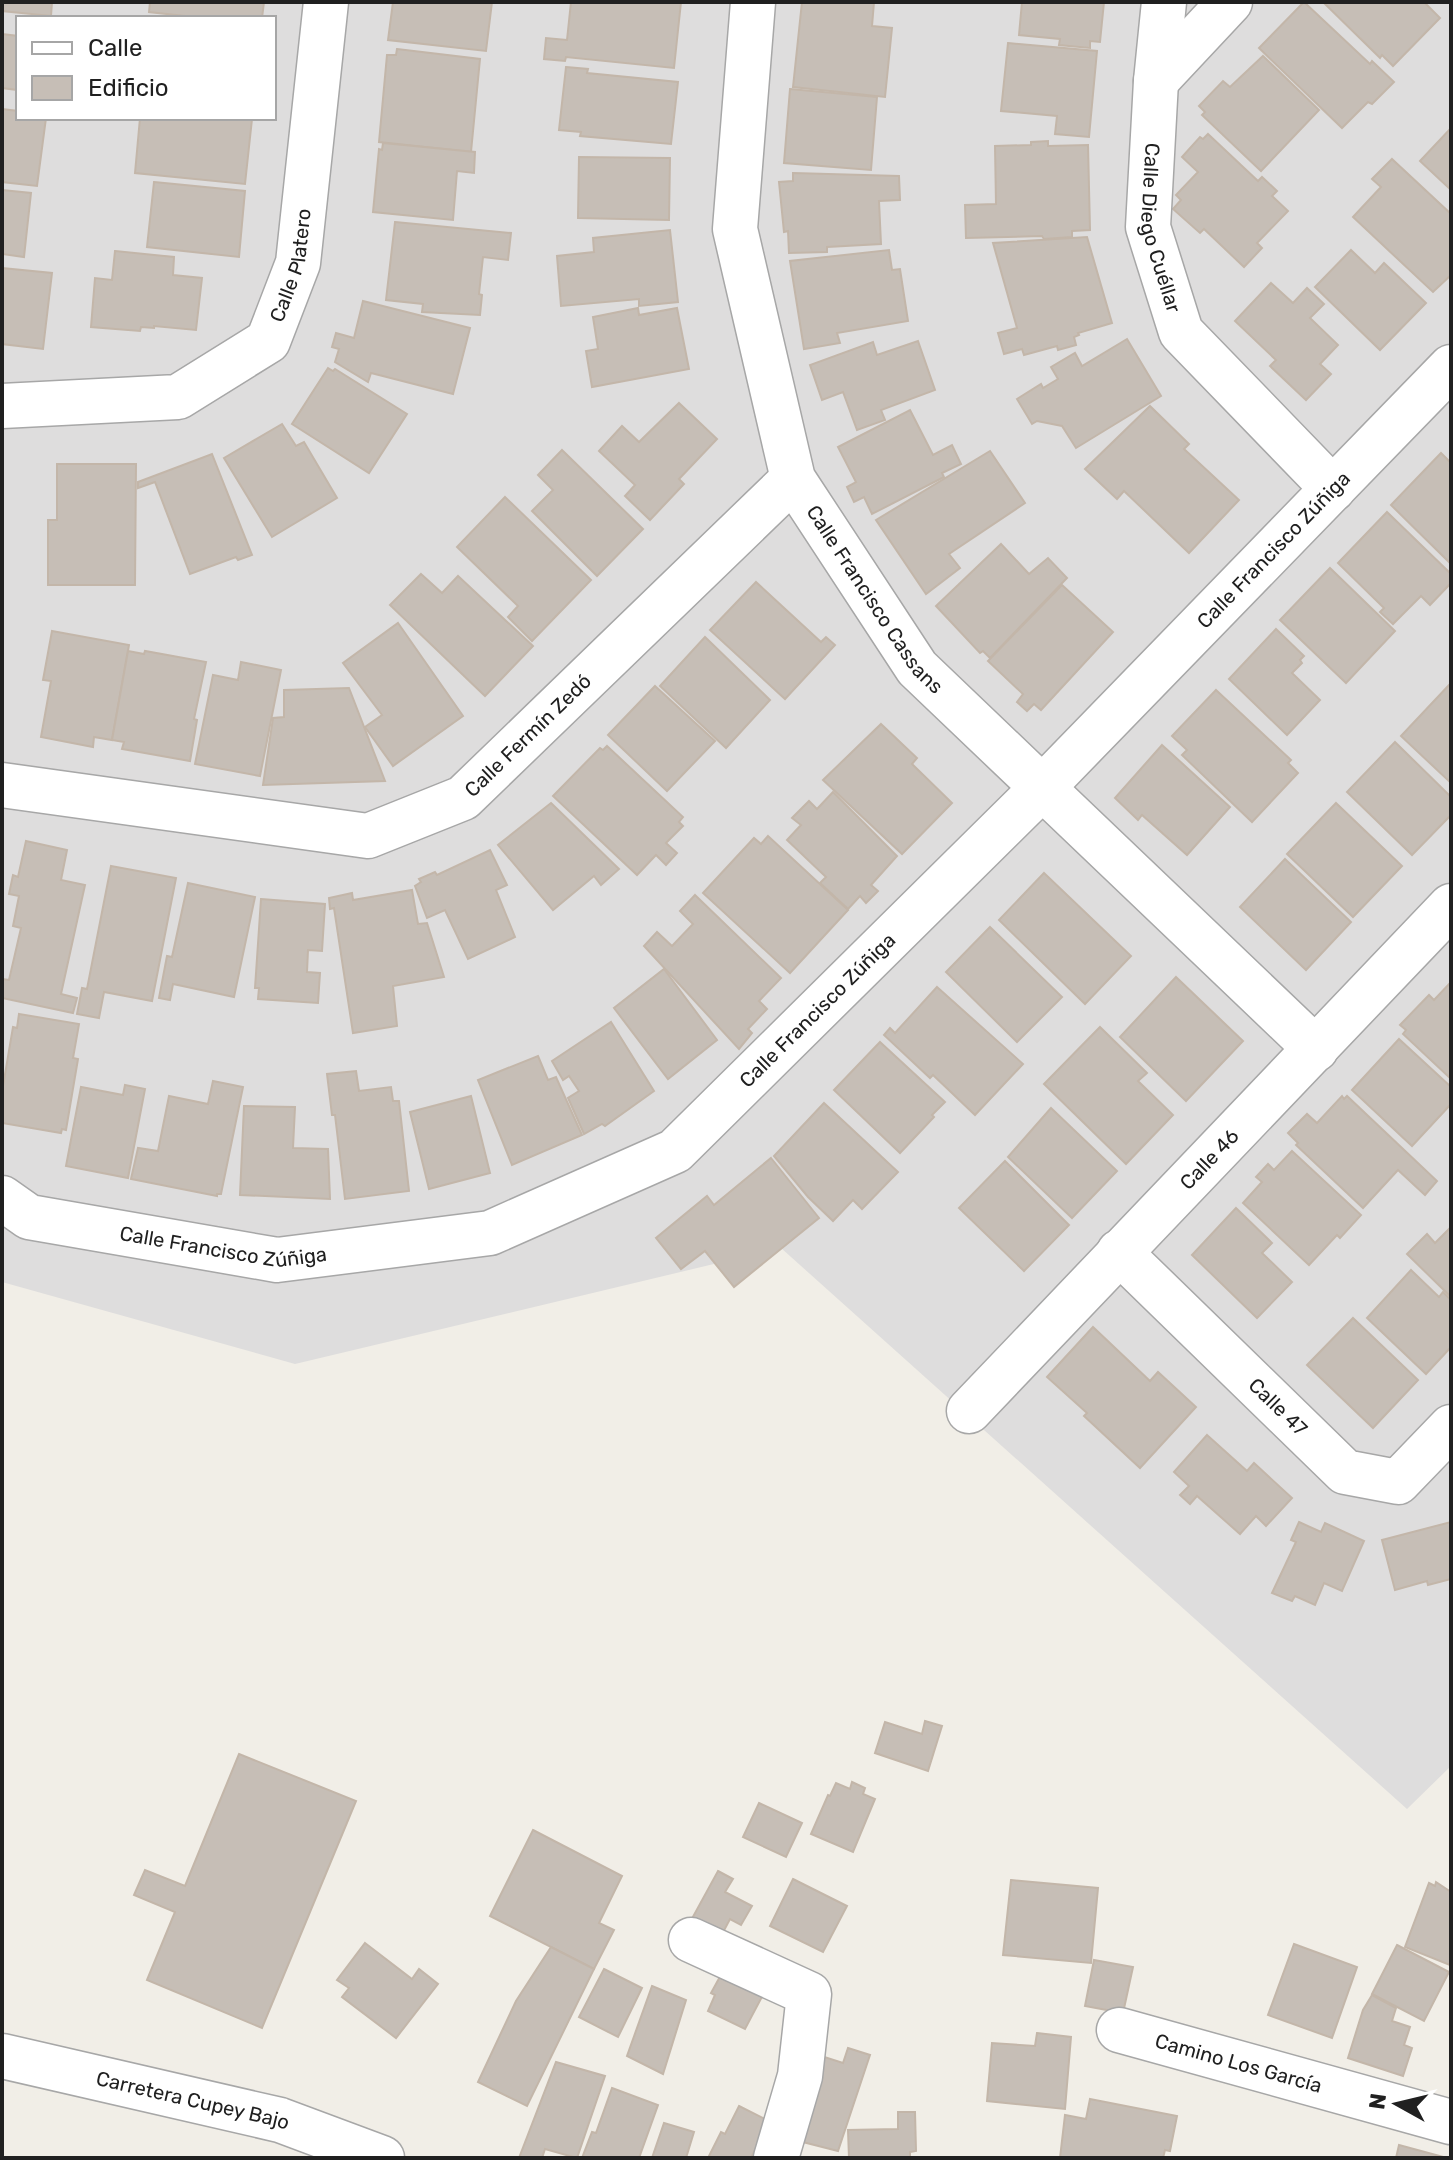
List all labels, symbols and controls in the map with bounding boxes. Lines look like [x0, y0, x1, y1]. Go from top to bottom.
legend [16, 16, 276, 120]
text: Calle [88, 34, 142, 62]
text: Edificio [88, 74, 169, 102]
street label: Calle Diego Cuéllar [1135, 142, 1186, 316]
street label: Calle Platero [264, 207, 316, 325]
street label: Calle Francisco Zúñiga [1192, 466, 1355, 633]
street label: Calle Francisco Cassans [801, 501, 948, 698]
street label: Calle Fermín Zedó [460, 669, 596, 802]
street label: Calle Francisco Zúñiga [734, 928, 900, 1092]
street label: Calle 46 [1175, 1124, 1244, 1195]
street label: Calle Francisco Zúñiga [118, 1221, 328, 1272]
street label: Calle 47 [1244, 1373, 1312, 1441]
street label: Camino Los García [1152, 2029, 1325, 2098]
north arrow [1357, 2064, 1437, 2144]
street label: Carretera Cupey Bajo [94, 2066, 293, 2135]
text: N [1363, 2092, 1392, 2111]

